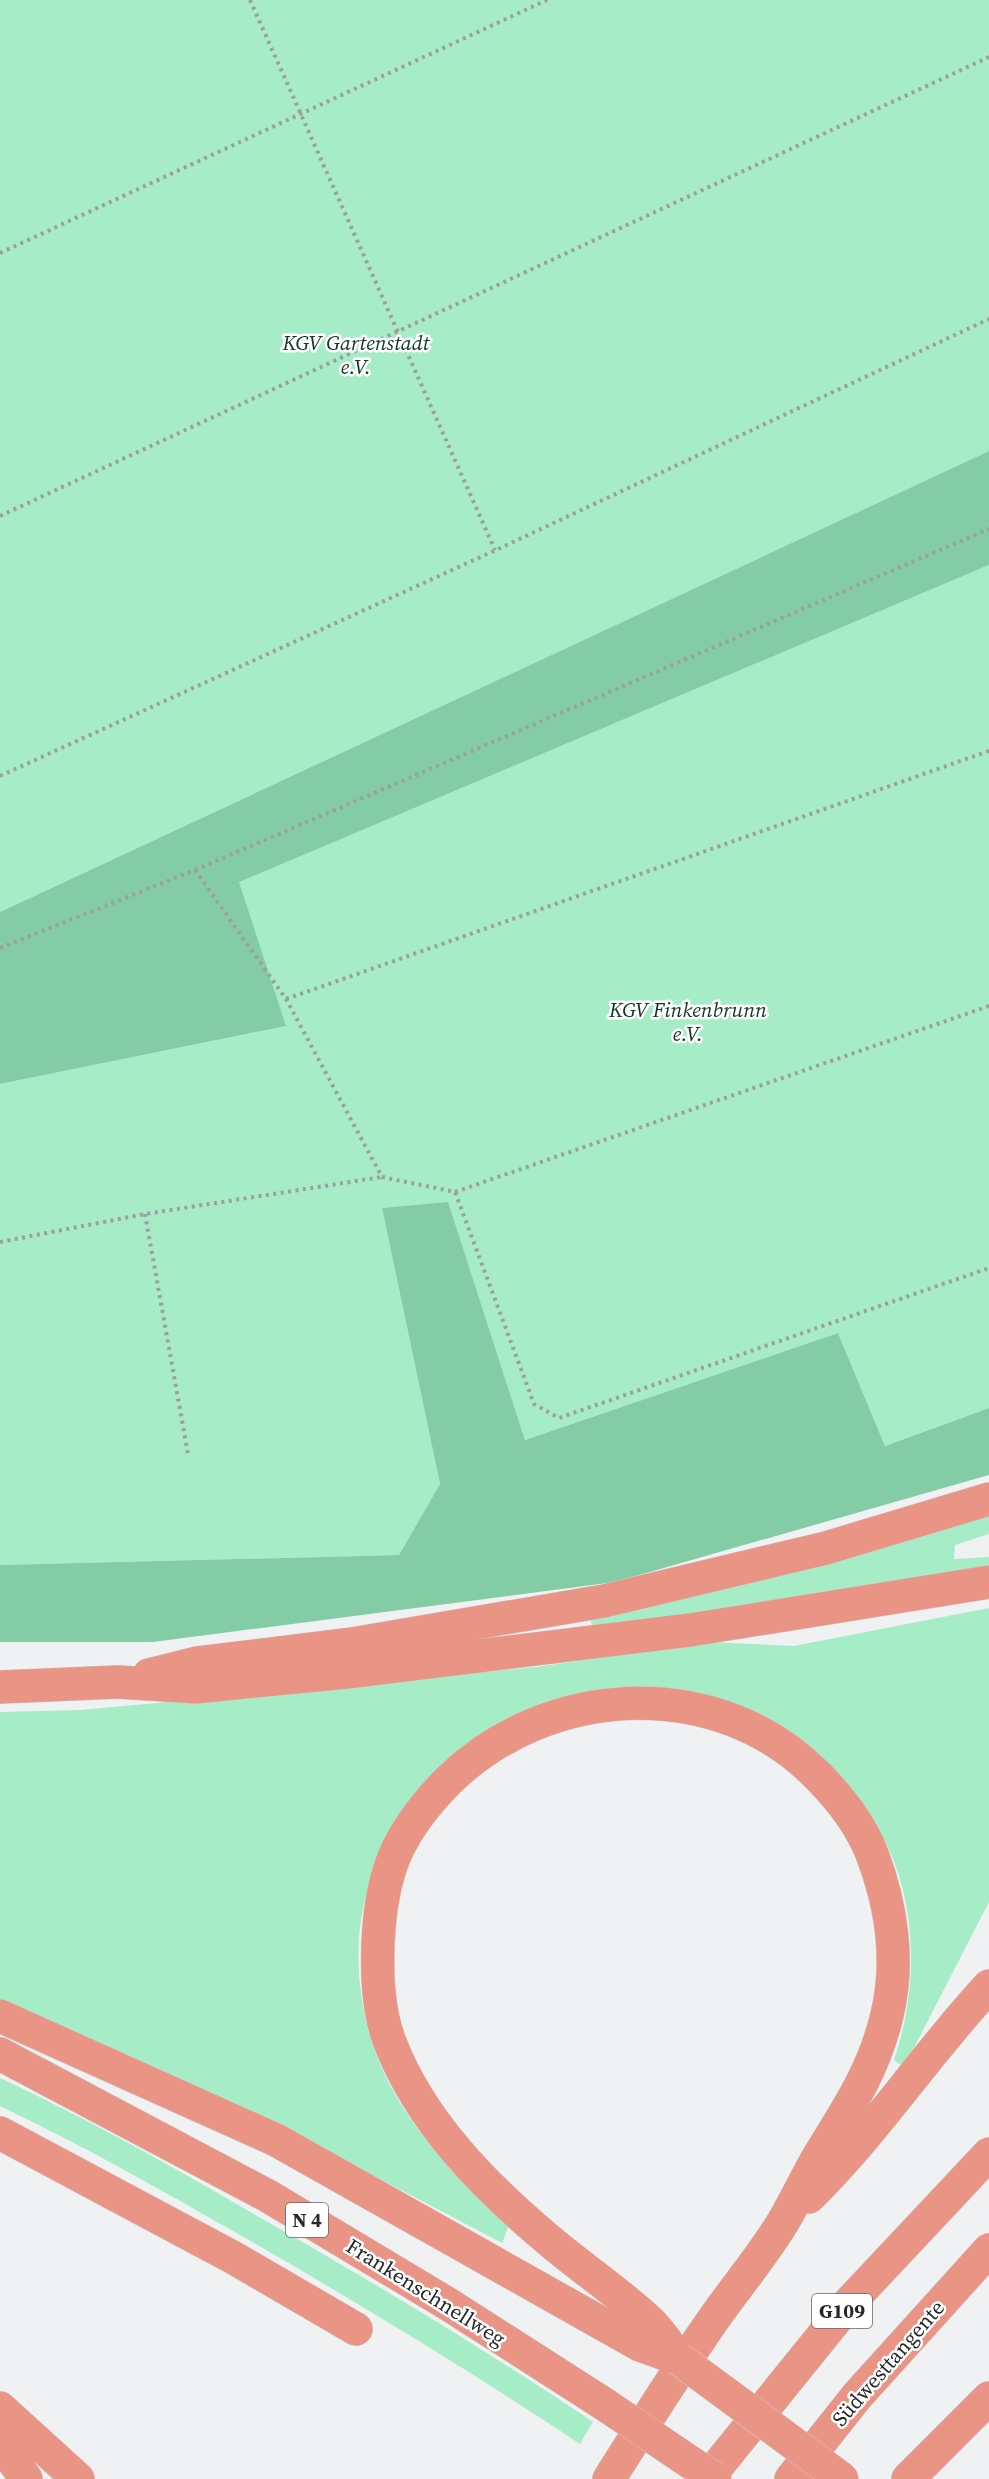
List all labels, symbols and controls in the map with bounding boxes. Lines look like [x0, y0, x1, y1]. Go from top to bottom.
park label: KGV Gartenstadt e.V. [282, 328, 431, 381]
park label: KGV Finkenbrunn e.V. [608, 995, 767, 1048]
road number: N 4 [286, 2203, 328, 2237]
street label: Frankenschnellweg [341, 2231, 511, 2353]
road number: G109 [812, 2294, 872, 2328]
street label: Südwesttangente [825, 2294, 951, 2432]

